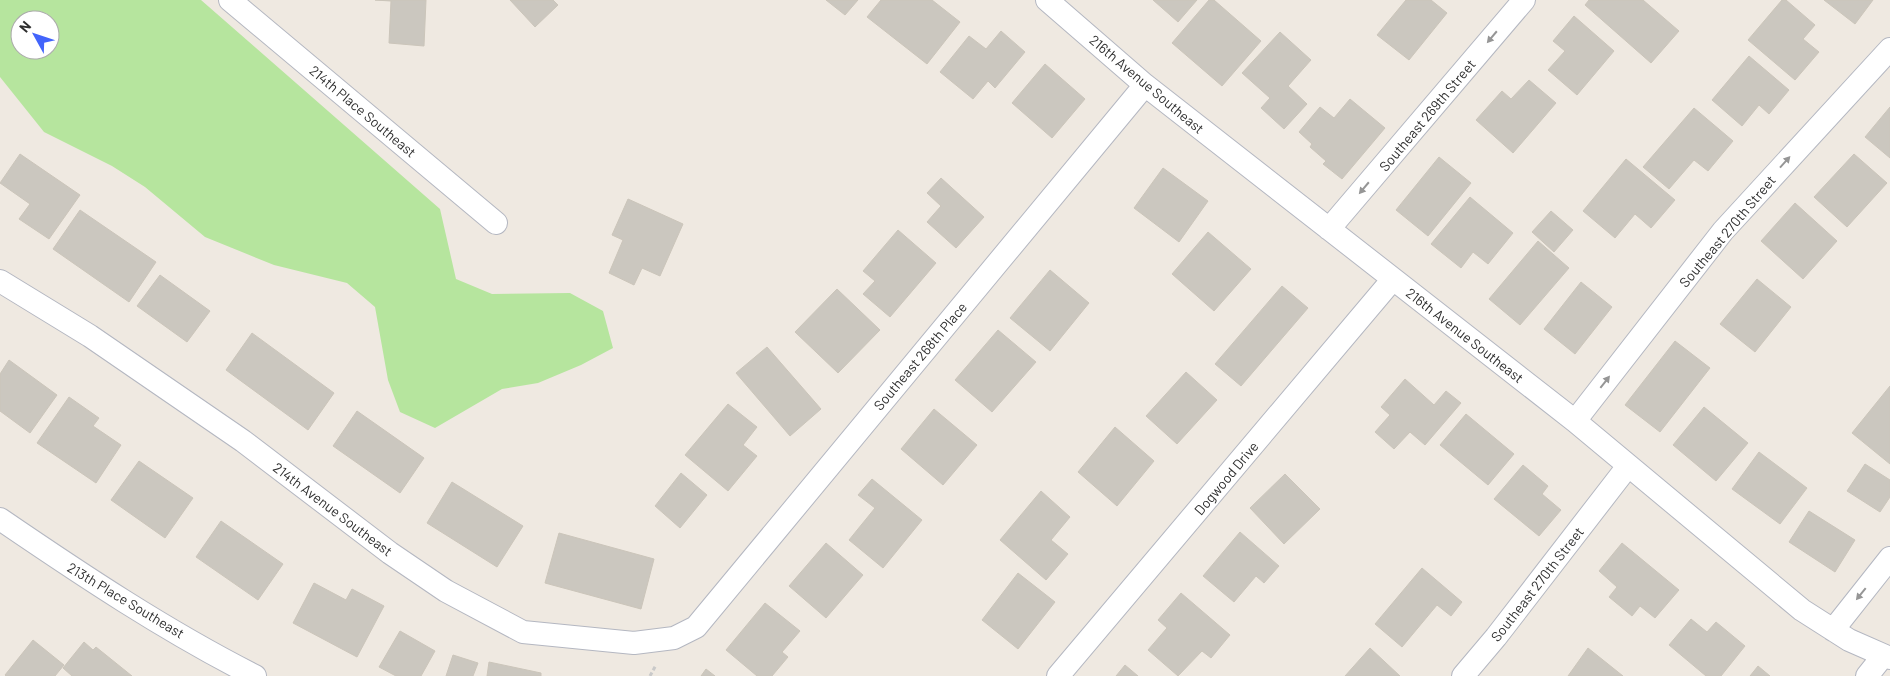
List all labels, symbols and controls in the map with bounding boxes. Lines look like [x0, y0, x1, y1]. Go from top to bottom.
north arrow [10, 10, 60, 60]
text: N [15, 17, 34, 35]
street label: 216th Avenue Southeast [1086, 31, 1208, 137]
one-way arrow [1487, 31, 1498, 44]
street label: Southeast 269th Street [1375, 56, 1479, 174]
street label: 214th Place Southeast [306, 62, 420, 160]
one-way arrow [1780, 156, 1791, 169]
street label: Southeast 270th Street [1675, 172, 1779, 290]
one-way arrow [1359, 181, 1370, 194]
street label: 216th Avenue Southeast [1403, 284, 1527, 386]
street label: Southeast 268th Place [870, 299, 970, 413]
one-way arrow [1599, 376, 1610, 389]
street label: Dogwood Drive [1190, 438, 1262, 518]
street label: 214th Avenue Southeast [270, 459, 396, 559]
street label: Southeast 270th Street [1487, 523, 1587, 645]
street label: 213th Place Southeast [65, 558, 187, 642]
one-way arrow [1856, 587, 1867, 600]

